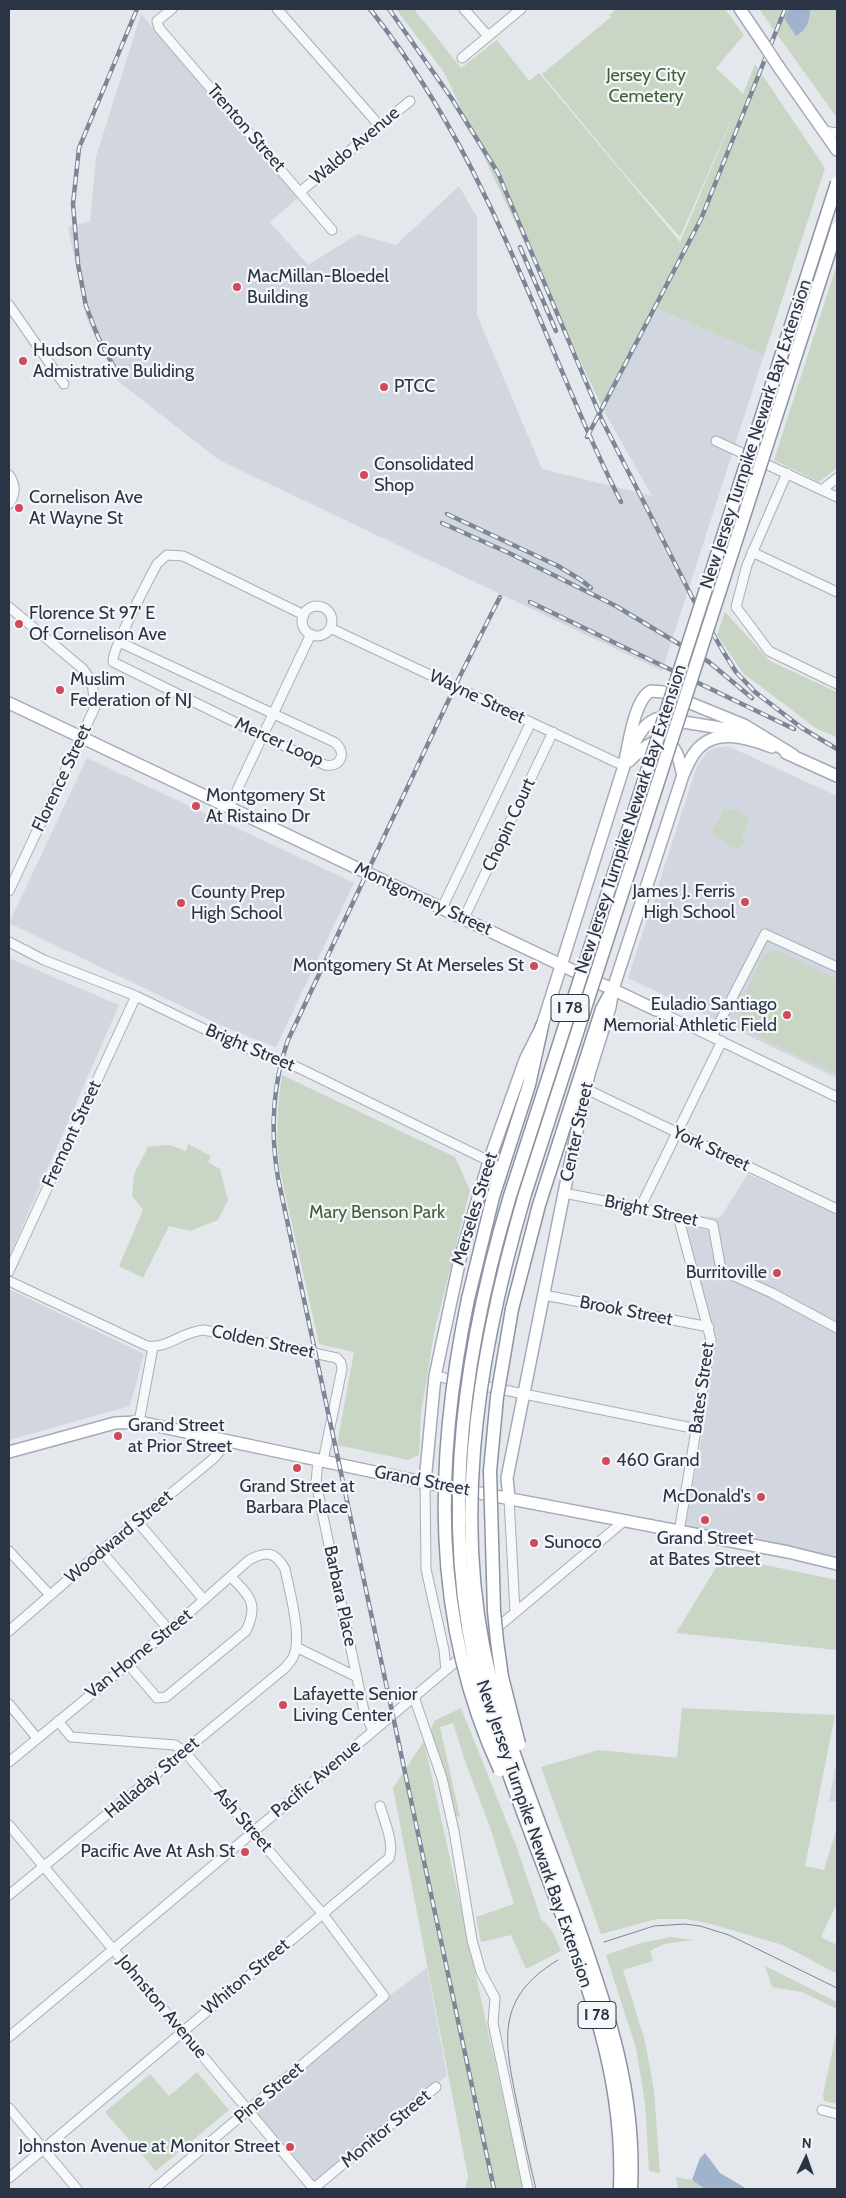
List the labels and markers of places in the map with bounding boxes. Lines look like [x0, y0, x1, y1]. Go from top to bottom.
place label: MacMillan-Bloedel Building [247, 266, 389, 308]
marker: MacMillan-Bloedel Building [231, 281, 243, 293]
place label: Hudson County Admistrative Buliding [33, 340, 194, 382]
marker: Hudson County Admistrative Buliding [17, 355, 29, 367]
place label: PTCC [394, 376, 435, 398]
marker: PTCC [378, 381, 390, 393]
place label: Consolidated Shop [374, 454, 474, 496]
marker: Consolidated Shop [358, 469, 370, 481]
place label: Cornelison Ave At Wayne St [29, 487, 143, 530]
marker: Cornelison Ave At Wayne St [13, 502, 25, 514]
place label: Florence St 97' E Of Cornelison Ave [29, 603, 166, 646]
marker: Florence St 97' E Of Cornelison Ave [13, 618, 25, 630]
place label: Muslim Federation of NJ [70, 669, 192, 712]
marker: Muslim Federation of NJ [54, 684, 66, 696]
place label: Montgomery St At Ristaino Dr [206, 785, 325, 828]
marker: Montgomery St At Ristaino Dr [190, 800, 202, 812]
place label: James J. Ferris High School [633, 881, 735, 924]
place label: County Prep High School [191, 882, 285, 924]
marker: James J. Ferris High School [739, 896, 751, 908]
marker: County Prep High School [175, 897, 187, 909]
place label: Montgomery St At Merseles St [293, 955, 524, 977]
marker: Montgomery St At Merseles St [528, 960, 540, 972]
place label: Euladio Santiago Memorial Athletic Field [603, 994, 777, 1036]
marker: Euladio Santiago Memorial Athletic Field [781, 1009, 793, 1021]
place label: Burritoville [686, 1262, 767, 1284]
marker: Burritoville [771, 1267, 783, 1279]
place label: Grand Street at Prior Street [128, 1415, 232, 1458]
marker: Grand Street at Prior Street [112, 1430, 124, 1442]
place label: 460 Grand [616, 1450, 699, 1472]
marker: 460 Grand [600, 1455, 612, 1467]
marker: Grand Street at Barbara Place [291, 1462, 303, 1474]
place label: Grand Street at Barbara Place [239, 1476, 355, 1518]
place label: McDonald's [663, 1486, 751, 1508]
marker: McDonald's [755, 1491, 767, 1503]
marker: Grand Street at Bates Street [699, 1514, 711, 1526]
place label: Grand Street at Bates Street [650, 1528, 760, 1570]
place label: Sunoco [544, 1532, 602, 1554]
marker: Sunoco [528, 1537, 540, 1549]
place label: Lafayette Senior Living Center [293, 1684, 417, 1726]
marker: Lafayette Senior Living Center [277, 1699, 289, 1711]
place label: Pacific Ave At Ash St [81, 1841, 235, 1863]
marker: Pacific Ave At Ash St [239, 1846, 251, 1858]
place label: Johnston Avenue at Monitor Street [19, 2136, 280, 2158]
marker: Johnston Avenue at Monitor Street [284, 2141, 296, 2153]

